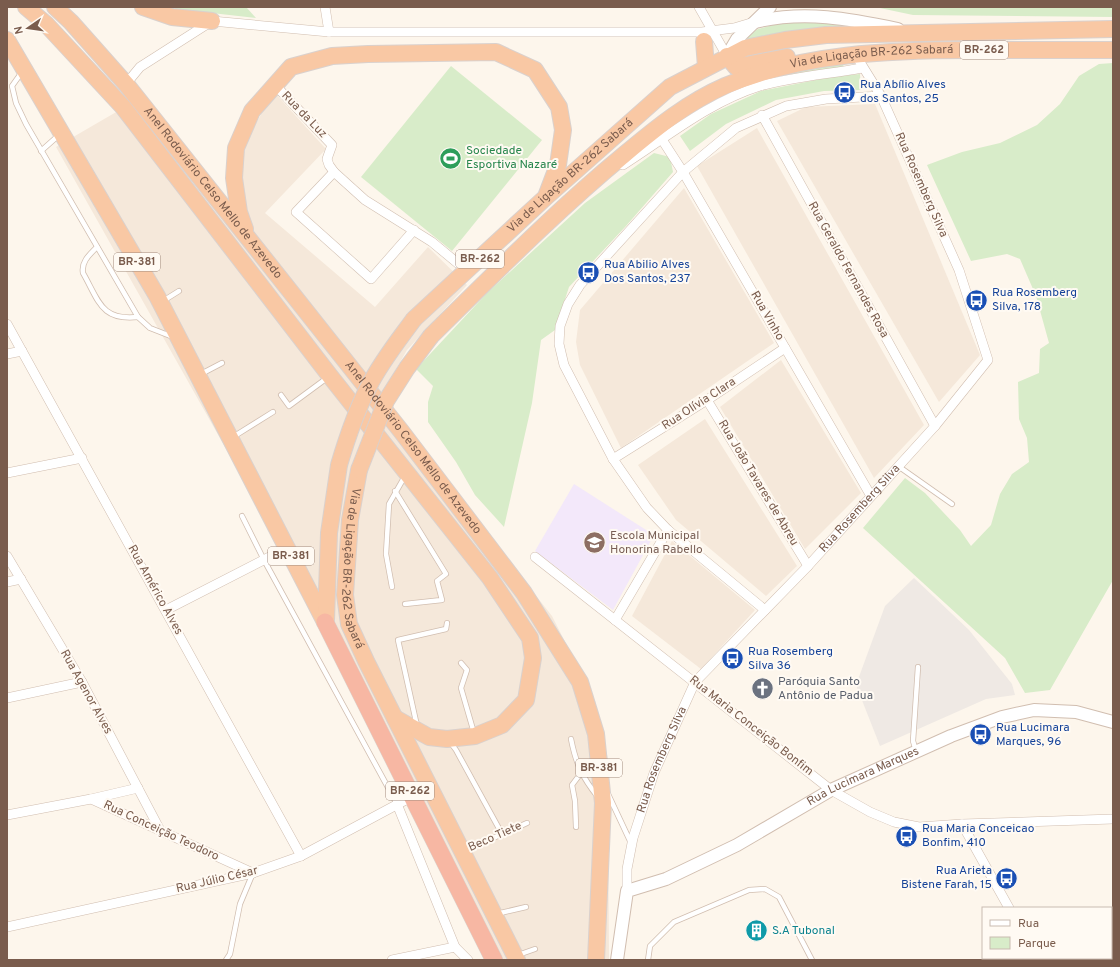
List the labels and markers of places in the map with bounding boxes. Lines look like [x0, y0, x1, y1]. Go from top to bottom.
place label: Rua Abílio Alves dos Santos, 25 [860, 77, 946, 107]
bus stop icon: Rua Abílio Alves dos Santos, 25 [832, 79, 858, 105]
place label: Sociedade Esportiva Nazaré [466, 143, 557, 173]
sports icon: Sociedade Esportiva Nazaré [438, 145, 464, 171]
place label: Rua Abilio Alves Dos Santos, 237 [604, 257, 690, 287]
bus stop icon: Rua Abilio Alves Dos Santos, 237 [575, 259, 601, 285]
place label: Rua Rosemberg Silva, 178 [992, 285, 1077, 315]
bus stop icon: Rua Rosemberg Silva, 178 [963, 287, 989, 313]
place label: Escola Municipal Honorina Rabello [610, 528, 703, 558]
school or university icon: Escola Municipal Honorina Rabello [582, 530, 608, 556]
place label: Rua Rosemberg Silva 36 [748, 644, 833, 674]
bus stop icon: Rua Rosemberg Silva 36 [719, 646, 745, 672]
place label: Paróquia Santo Antônio de Padua [778, 674, 873, 704]
church icon: Paróquia Santo Antônio de Padua [750, 676, 776, 702]
place label: Rua Lucimara Marques, 96 [996, 720, 1070, 750]
bus stop icon: Rua Lucimara Marques, 96 [968, 722, 994, 748]
place label: Rua Maria Conceicao Bonfim, 410 [922, 821, 1035, 851]
bus stop icon: Rua Maria Conceicao Bonfim, 410 [894, 823, 920, 849]
place label: Rua Arieta Bistene Farah, 15 [901, 863, 992, 893]
bus stop icon: Rua Arieta Bistene Farah, 15 [994, 865, 1020, 891]
building icon: S.A Tubonal [743, 918, 769, 944]
place label: S.A Tubonal [772, 923, 835, 939]

